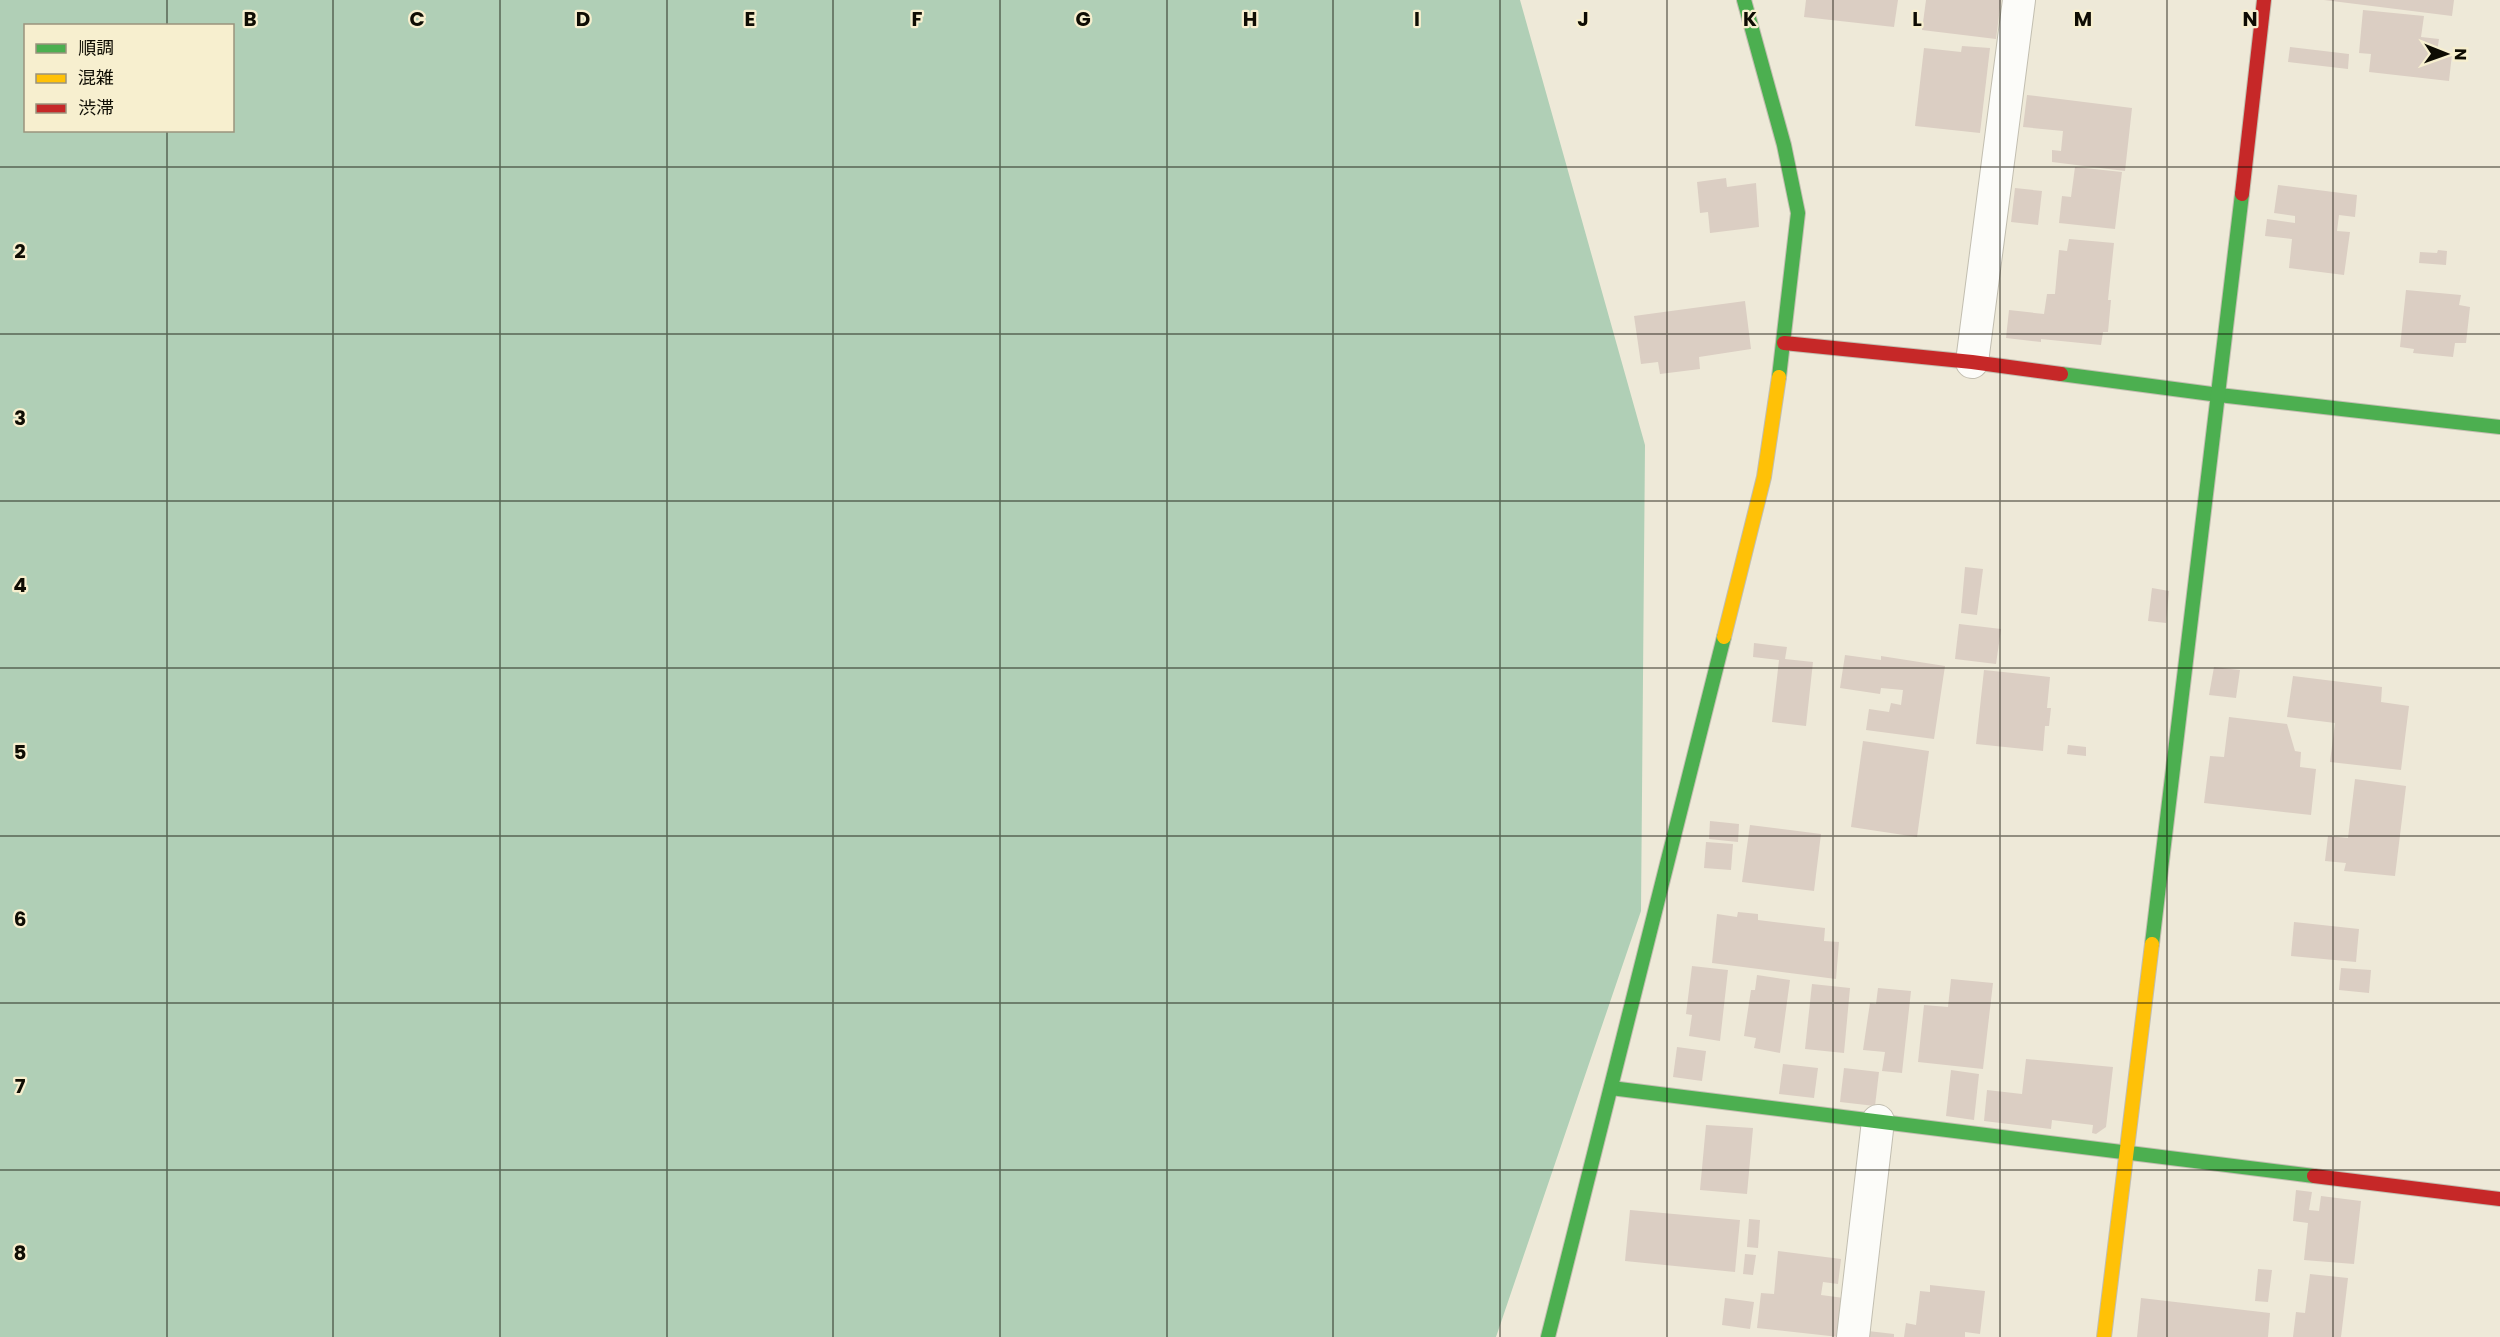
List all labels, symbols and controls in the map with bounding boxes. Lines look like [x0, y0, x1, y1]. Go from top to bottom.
text: B [243, 5, 257, 33]
text: C [409, 5, 425, 33]
text: D [576, 5, 590, 33]
text: E [745, 5, 755, 33]
text: F [912, 5, 923, 33]
text: G [1075, 5, 1091, 33]
text: H [1243, 5, 1257, 33]
text: I [1414, 5, 1420, 33]
text: J [1577, 5, 1589, 33]
text: K [1743, 5, 1757, 33]
text: L [1912, 5, 1922, 33]
text: M [2074, 5, 2092, 33]
text: N [2242, 5, 2258, 33]
legend [24, 24, 234, 132]
north arrow [2416, 24, 2476, 84]
text: 順調 [78, 35, 114, 60]
text: N [2449, 48, 2472, 60]
text: 混雑 [78, 65, 114, 90]
text: 渋滞 [78, 95, 114, 120]
text: 2 [14, 237, 26, 265]
text: 3 [14, 404, 26, 432]
text: 4 [13, 571, 27, 599]
text: 5 [14, 738, 27, 766]
text: 6 [14, 905, 26, 933]
text: 7 [15, 1072, 26, 1100]
text: 8 [14, 1239, 26, 1267]

